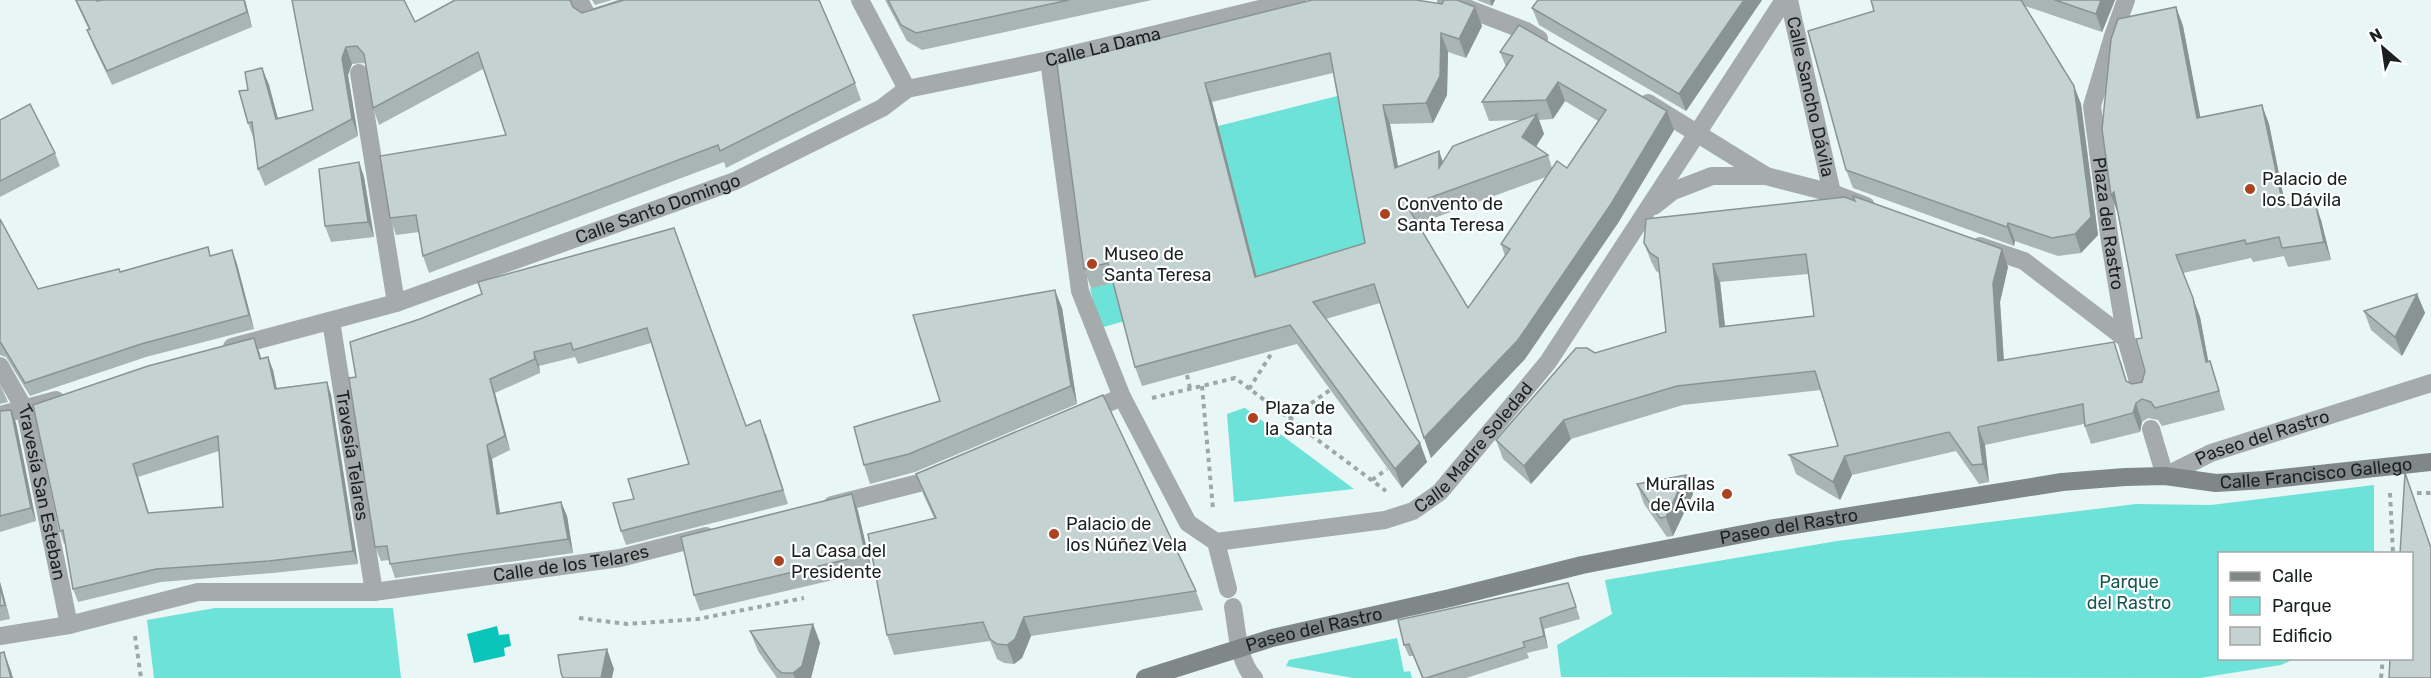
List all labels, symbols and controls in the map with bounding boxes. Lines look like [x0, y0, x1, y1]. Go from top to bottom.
street label: Calle Sancho Dávila [1782, 14, 1839, 179]
north arrow [2353, 18, 2413, 78]
street label: Calle La Dama [1043, 22, 1163, 72]
text: N [2366, 24, 2386, 46]
street label: Plaza del Rastro [2088, 156, 2129, 292]
place label: Palacio de los Dávila [2262, 168, 2347, 211]
street label: Calle Santo Domingo [572, 169, 743, 249]
marker: Palacio de los Dávila [2243, 182, 2257, 196]
place label: Convento de Santa Teresa [1397, 193, 1504, 236]
marker: Convento de Santa Teresa [1378, 207, 1392, 221]
place label: Museo de Santa Teresa [1104, 243, 1211, 286]
marker: Museo de Santa Teresa [1085, 257, 1099, 271]
street label: Calle Madre Soledad [1410, 378, 1538, 518]
street label: Travesía Telares [331, 389, 373, 522]
place label: Plaza de la Santa [1265, 397, 1335, 440]
street label: Travesía San Esteban [13, 400, 71, 582]
street label: Paseo del Rastro [2191, 405, 2332, 470]
marker: Plaza de la Santa [1246, 411, 1260, 425]
street label: Calle Francisco Gallego [2219, 453, 2413, 494]
place label: Murallas de Ávila [1645, 473, 1715, 516]
marker: Murallas de Ávila [1720, 487, 1734, 501]
street label: Paseo del Rastro [1718, 504, 1859, 549]
place label: Palacio de los Núñez Vela [1066, 513, 1187, 556]
marker: Palacio de los Núñez Vela [1047, 527, 1061, 541]
street label: Calle de los Telares [492, 540, 651, 586]
place label: La Casa del Presidente [791, 540, 886, 583]
legend [2218, 552, 2413, 660]
marker: La Casa del Presidente [772, 554, 786, 568]
text: Calle [2272, 565, 2313, 587]
park label: Parque del Rastro [2087, 571, 2171, 614]
text: Parque [2272, 595, 2332, 617]
street label: Paseo del Rastro [1243, 603, 1384, 657]
text: Edificio [2272, 625, 2332, 647]

